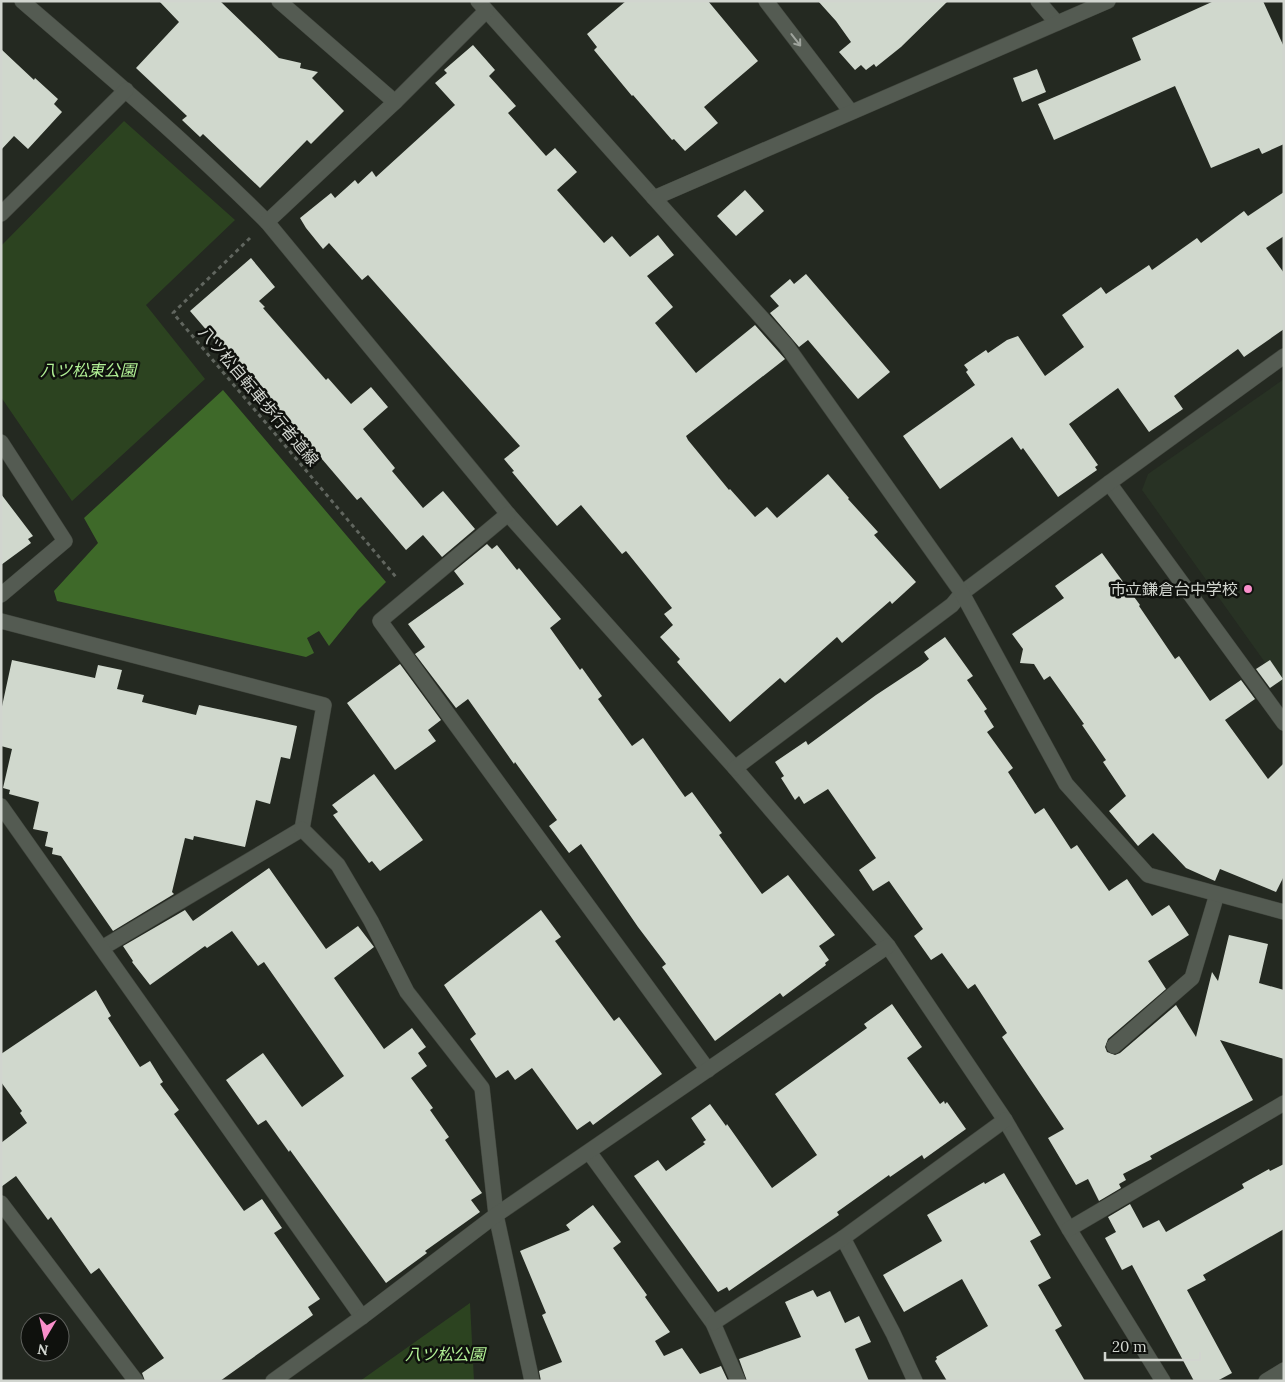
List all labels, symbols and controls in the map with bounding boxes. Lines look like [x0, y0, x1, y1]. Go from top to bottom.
one-way arrow [790, 33, 801, 46]
street label: 八ツ松自転車歩行者道線 [195, 322, 323, 470]
park label: 八ツ松東公園 [40, 360, 138, 380]
place label: 市立鎌倉台中学校 [1110, 579, 1238, 599]
marker: 市立鎌倉台中学校 [1242, 583, 1254, 595]
north arrow [20, 1312, 70, 1362]
scale bar [1105, 1330, 1200, 1362]
text: 20 m [1112, 1337, 1147, 1356]
text: N [36, 1340, 50, 1360]
park label: 八ツ松公園 [405, 1344, 487, 1364]

